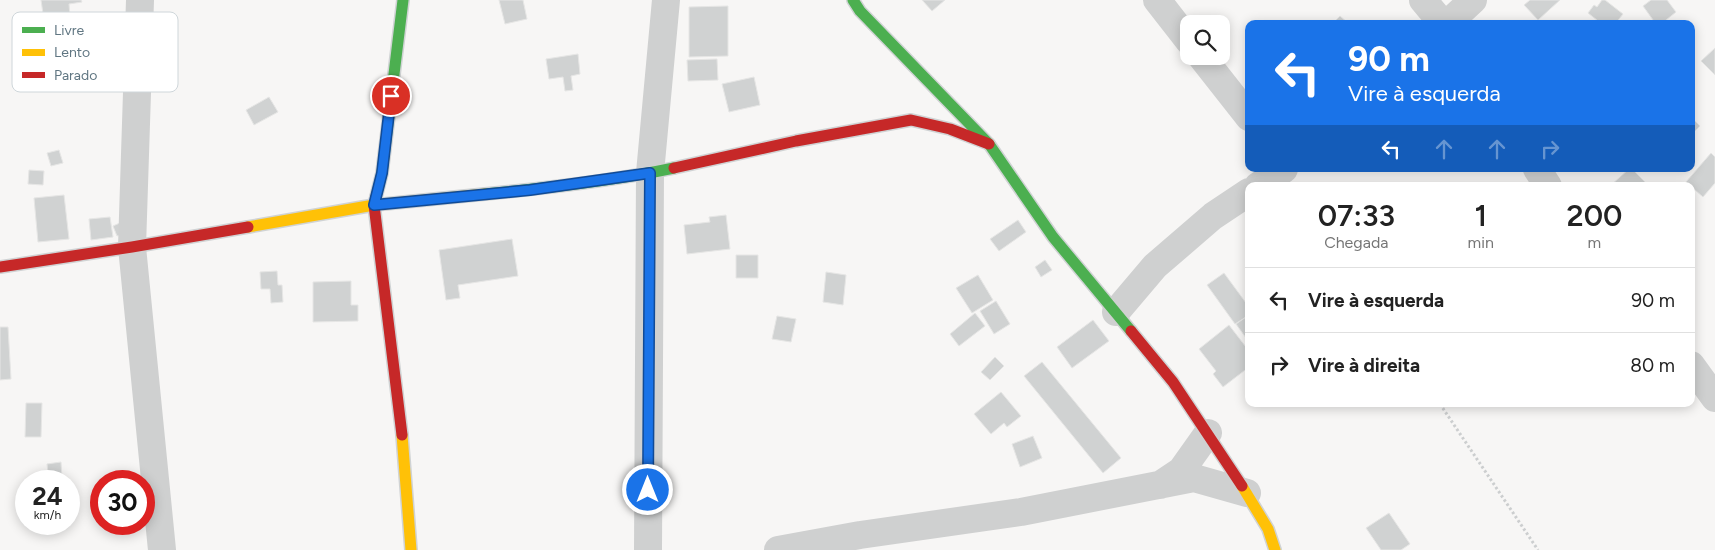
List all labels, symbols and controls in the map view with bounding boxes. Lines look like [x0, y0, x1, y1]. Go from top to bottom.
legend [12, 12, 178, 92]
map controls [1180, 15, 1230, 65]
button: search [1180, 15, 1230, 65]
text: Livre [54, 22, 85, 39]
text: 90 m [1348, 38, 1430, 80]
icon: left [1265, 40, 1330, 105]
text: Lento [54, 44, 90, 61]
text: Parado [54, 67, 97, 84]
pin [370, 75, 412, 117]
text: Vire à esquerda [1348, 80, 1501, 107]
icon: arrive [377, 82, 405, 110]
icon: left [1377, 135, 1405, 163]
icon: ahead [1430, 135, 1458, 163]
icon: ahead [1483, 135, 1511, 163]
icon: right [1536, 135, 1564, 163]
text: 07:33 [1318, 197, 1395, 234]
text: 1 [1474, 197, 1487, 234]
text: 200 [1567, 197, 1622, 234]
text: Chegada [1324, 233, 1388, 252]
text: min [1468, 233, 1494, 252]
text: m [1588, 233, 1601, 252]
icon: left [1265, 286, 1293, 314]
text: Vire à esquerda [1308, 289, 1444, 312]
text: 90 m [1631, 289, 1675, 312]
icon: right [1265, 351, 1293, 379]
text: Vire à direita [1308, 354, 1420, 377]
text: 80 m [1630, 354, 1675, 377]
position arrow [621, 463, 673, 515]
speed limit sign: 30 [90, 470, 155, 535]
text: 24 [32, 481, 63, 511]
text: km/h [34, 508, 61, 522]

